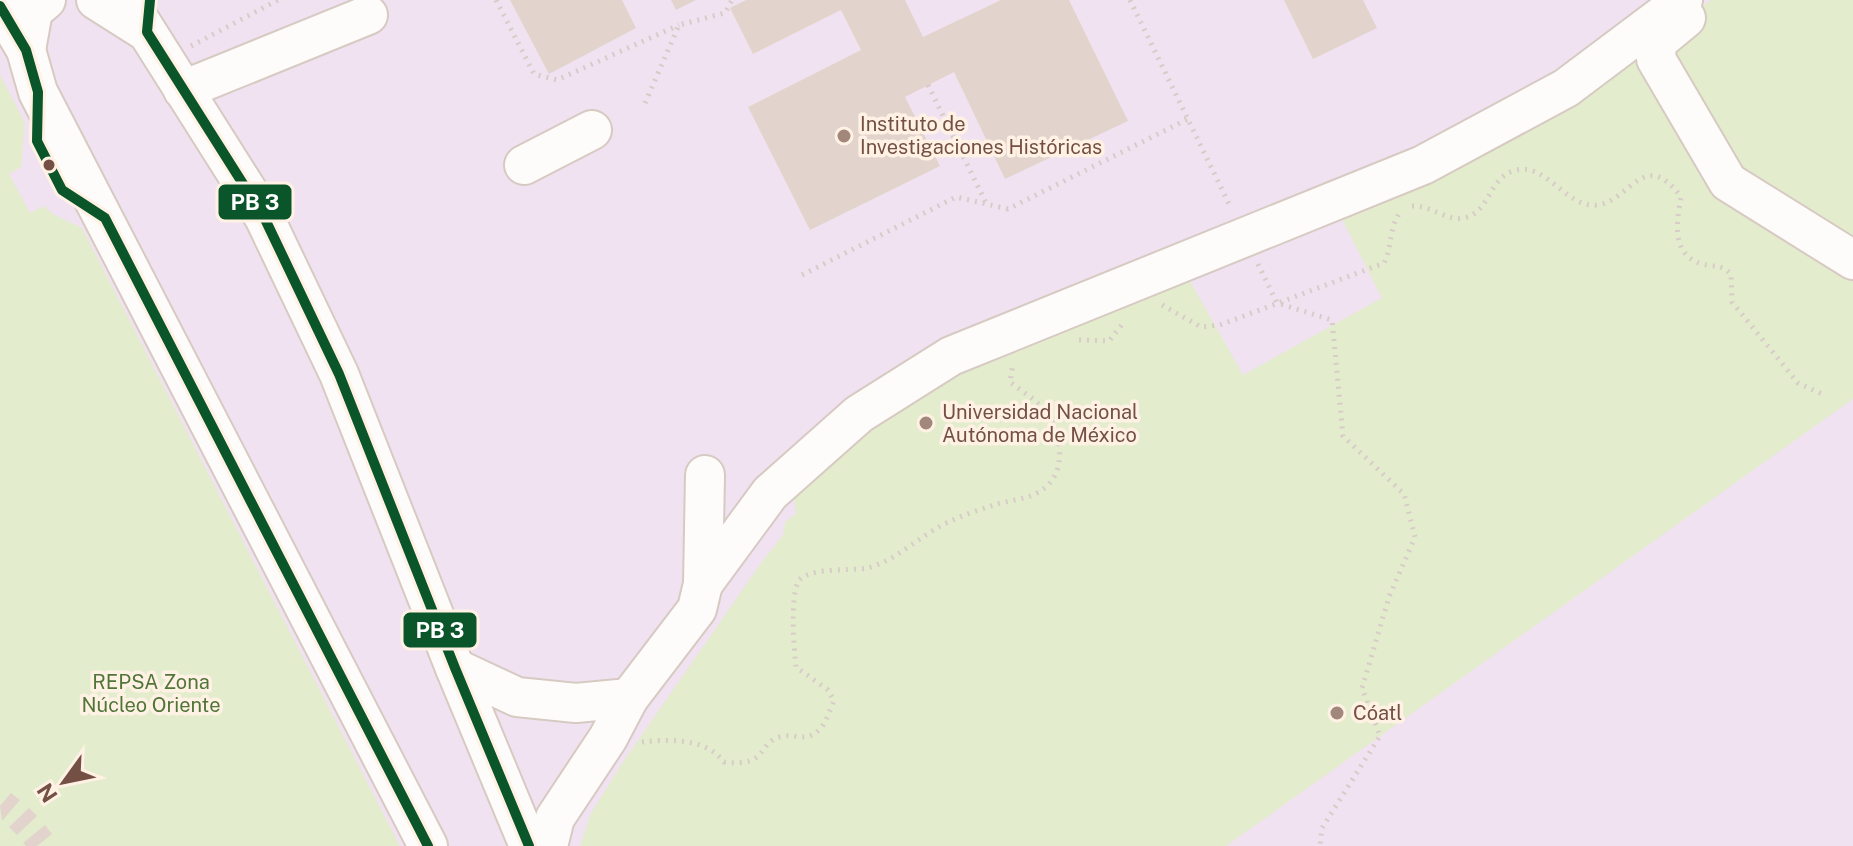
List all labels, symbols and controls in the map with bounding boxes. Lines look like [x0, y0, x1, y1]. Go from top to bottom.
place label: Instituto de Investigaciones Históricas [860, 112, 1102, 159]
marker: Instituto de Investigaciones Históricas [835, 127, 853, 145]
unlabelled marker [41, 157, 57, 173]
line badge: PB 3 [217, 183, 293, 221]
text: PB 3 [230, 189, 280, 215]
place label: Universidad Nacional Autónoma de México [942, 400, 1138, 447]
marker: Universidad Nacional Autónoma de México [917, 414, 935, 432]
line badge: PB 3 [402, 611, 478, 649]
text: PB 3 [415, 617, 465, 643]
park label: REPSA Zona Núcleo Oriente [82, 670, 220, 717]
place label: Cóatl [1353, 701, 1402, 725]
marker: Cóatl [1328, 704, 1346, 722]
north arrow [24, 742, 104, 822]
text: N [32, 779, 63, 807]

